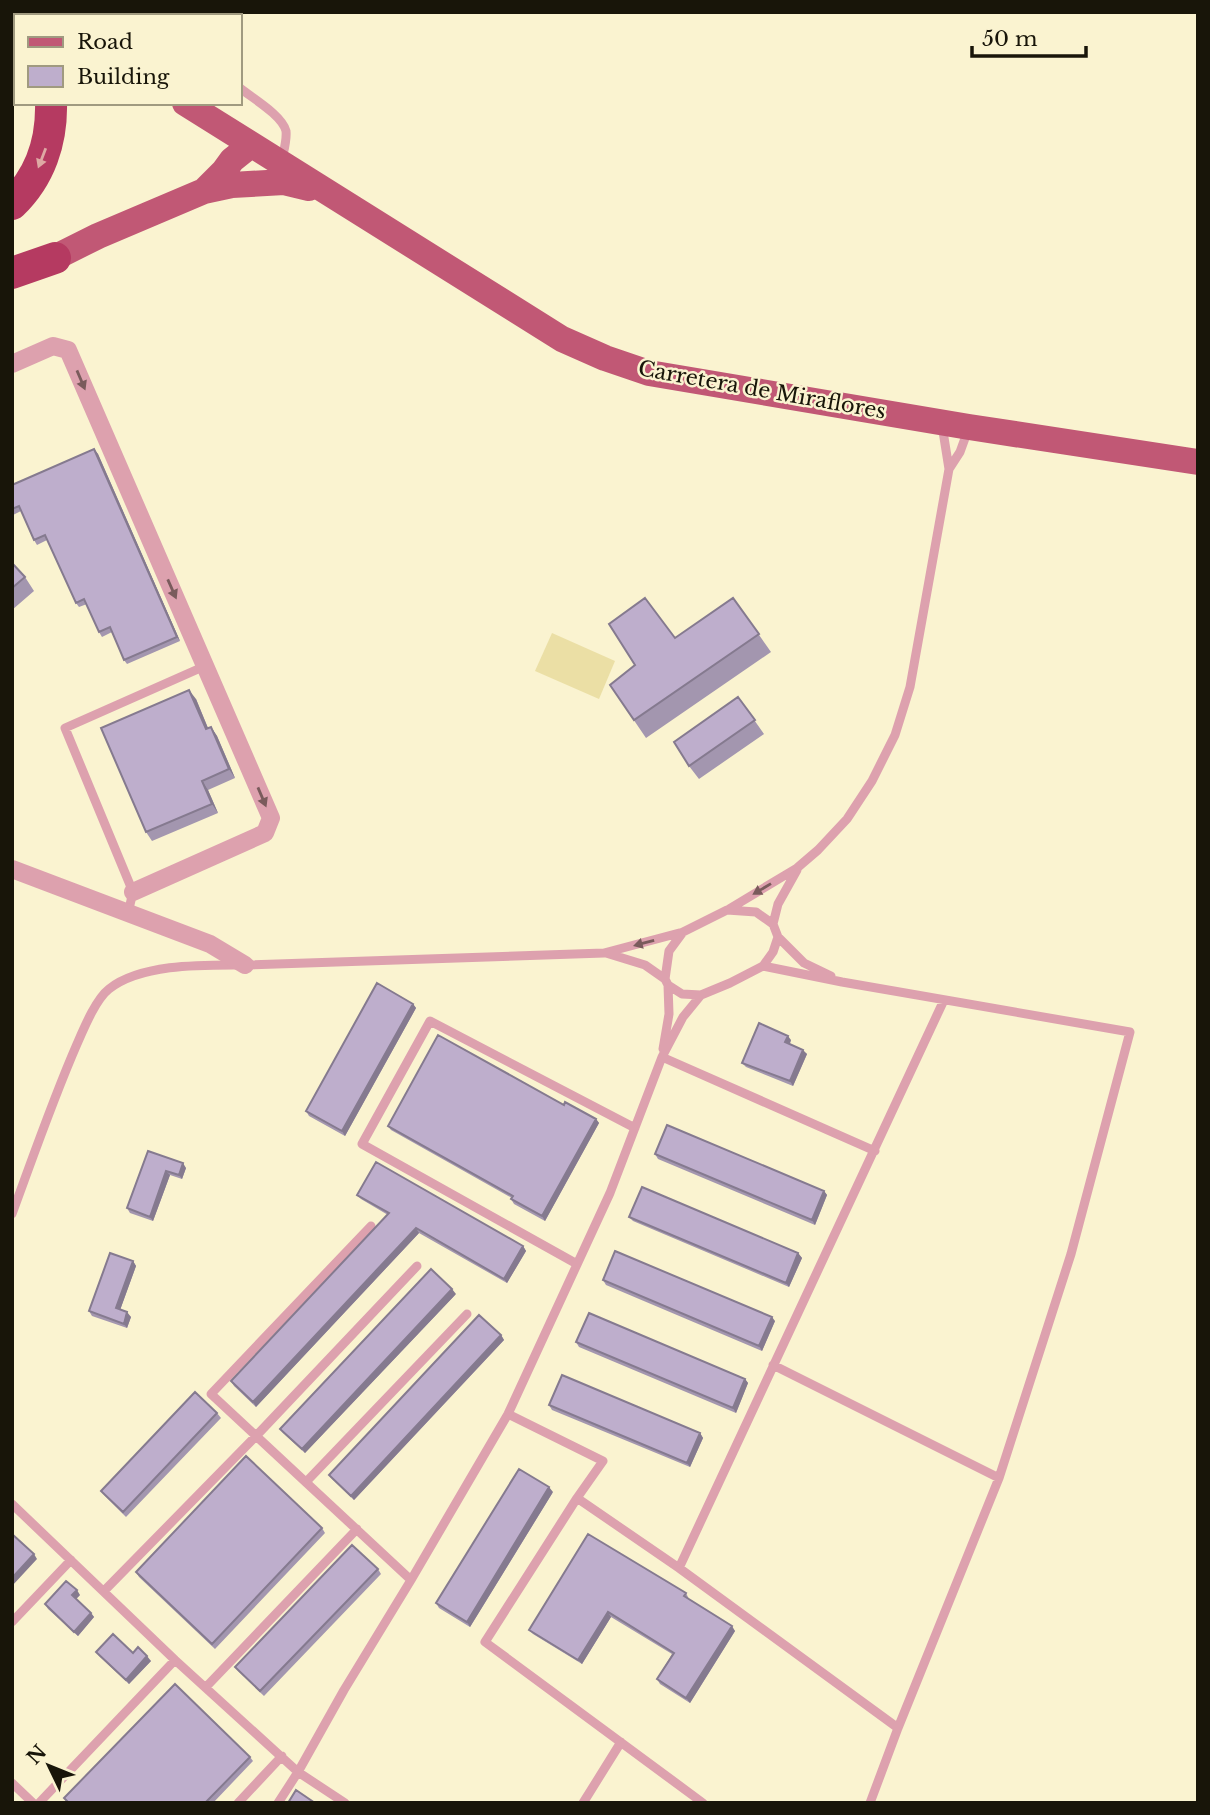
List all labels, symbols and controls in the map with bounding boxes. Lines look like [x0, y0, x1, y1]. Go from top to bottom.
legend [14, 14, 242, 105]
scale bar [972, 14, 1086, 58]
text: 50 m [982, 26, 1038, 52]
text: Road [77, 29, 133, 55]
text: Building [77, 64, 170, 90]
one-way arrow [37, 147, 48, 168]
street label: Carretera de Miraflores [636, 355, 888, 425]
one-way arrow [75, 370, 87, 390]
one-way arrow [166, 578, 177, 599]
one-way arrow [257, 787, 268, 808]
one-way arrow [753, 883, 772, 895]
one-way arrow [633, 938, 654, 948]
north arrow [14, 1731, 84, 1801]
text: N [22, 1740, 52, 1769]

